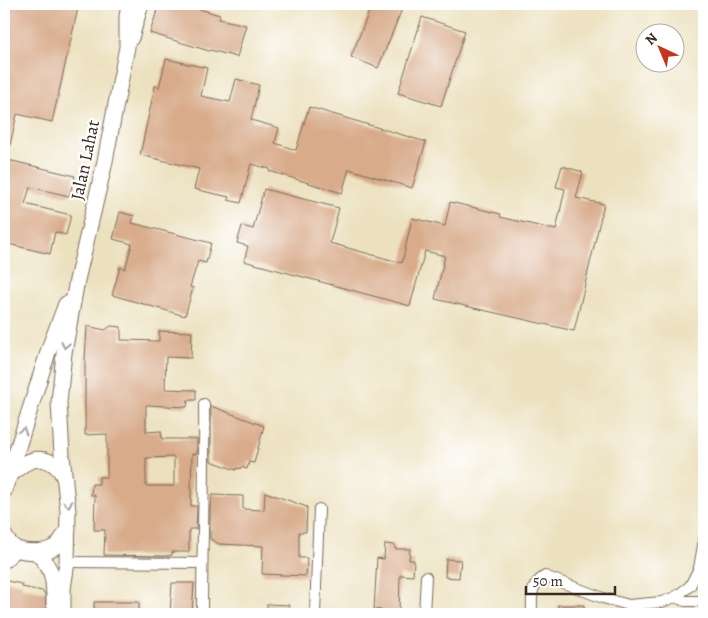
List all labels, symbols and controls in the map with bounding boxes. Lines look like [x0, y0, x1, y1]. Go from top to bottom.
north arrow [636, 22, 686, 72]
text: N [641, 29, 662, 49]
street label: Jalan Lahat [65, 118, 105, 202]
one-way arrow [60, 341, 71, 350]
one-way arrow [17, 428, 27, 436]
one-way arrow [62, 501, 73, 509]
scale bar [526, 563, 614, 595]
text: 50 m [533, 571, 563, 591]

